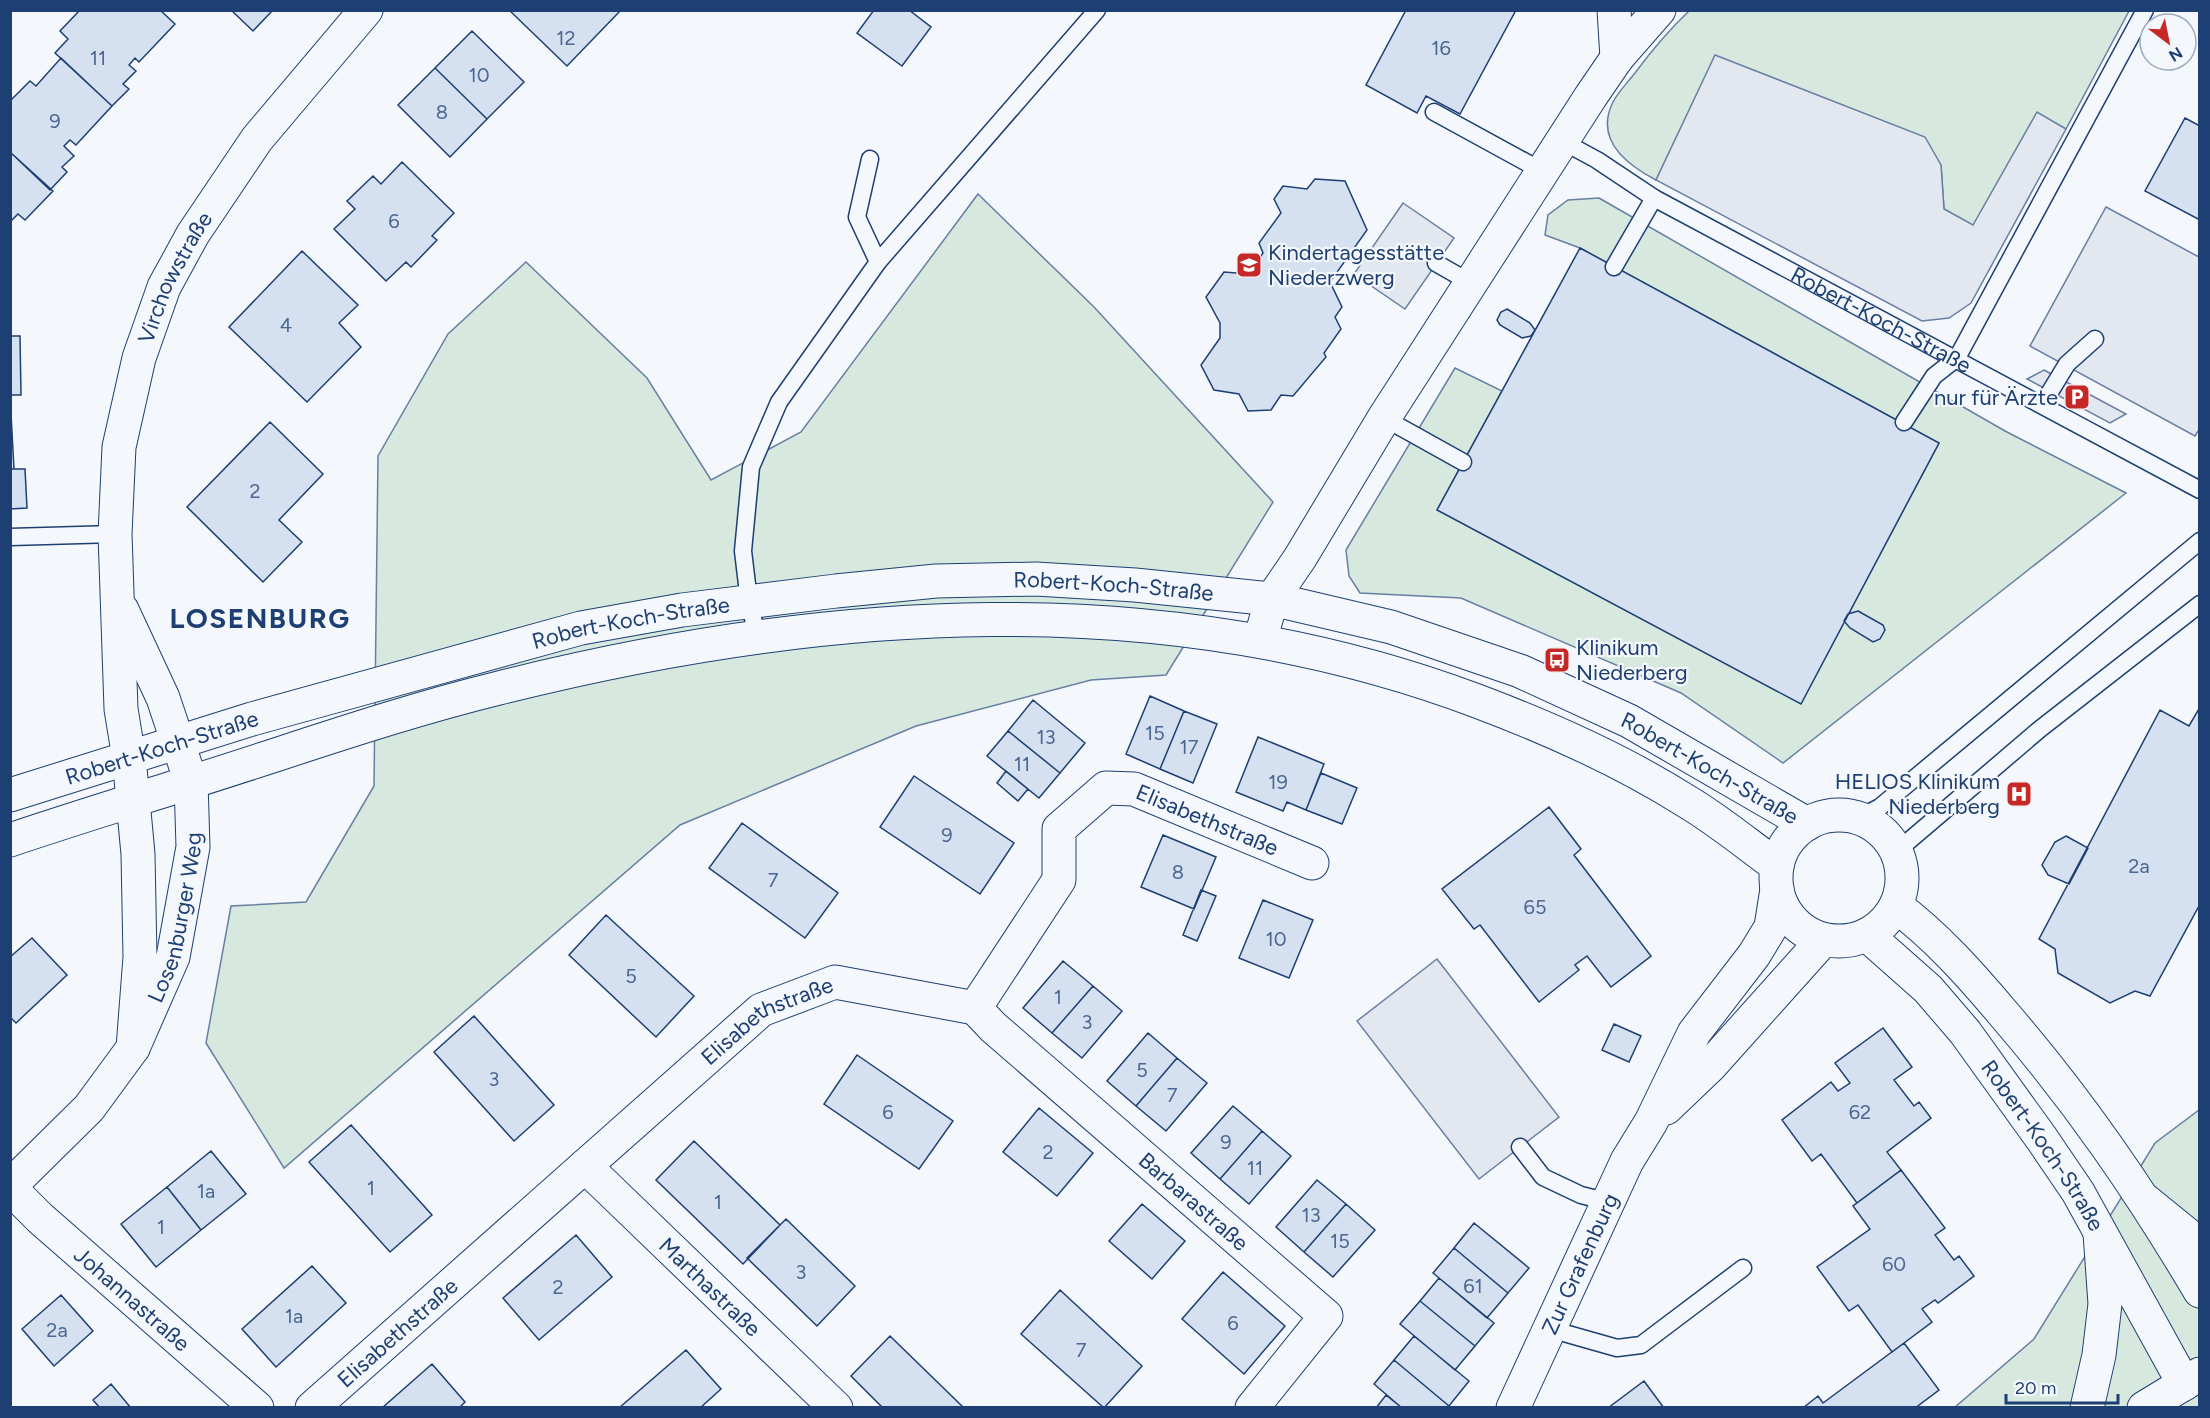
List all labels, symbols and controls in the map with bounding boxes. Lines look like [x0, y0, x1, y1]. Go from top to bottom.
north arrow [2138, 12, 2198, 72]
house number: 12 [556, 26, 576, 50]
house number: 16 [1431, 36, 1451, 60]
text: N [2165, 43, 2186, 66]
house number: 11 [90, 46, 106, 70]
house number: 10 [468, 63, 490, 87]
house number: 8 [436, 100, 448, 124]
house number: 9 [49, 109, 61, 133]
street label: Virchowstraße [132, 206, 218, 347]
house number: 6 [388, 209, 400, 233]
place label: Kindertagesstätte Niederzwerg [1268, 239, 1444, 291]
school or university icon: Kindertagesstätte Niederzwerg [1234, 250, 1264, 280]
street label: Robert-Koch-Straße [1786, 260, 1976, 379]
house number: 4 [280, 313, 292, 337]
parking icon: nur für Ärzte [2062, 382, 2092, 412]
place label: nur für Ärzte [1934, 384, 2058, 411]
house number: 2 [249, 479, 261, 503]
street label: Robert-Koch-Straße [1013, 565, 1215, 606]
street label: Robert-Koch-Straße [529, 591, 731, 654]
district label: LOSENBURG [169, 601, 351, 635]
place label: Klinikum Niederberg [1576, 634, 1688, 686]
bus stop icon: Klinikum Niederberg [1542, 645, 1572, 675]
street label: Robert-Koch-Straße [62, 704, 262, 790]
street label: Robert-Koch-Straße [1617, 706, 1803, 830]
house number: 15 [1145, 721, 1165, 745]
house number: 13 [1036, 725, 1056, 749]
house number: 17 [1180, 735, 1199, 759]
house number: 11 [1014, 752, 1030, 776]
place label: HELIOS Klinikum Niederberg [1835, 768, 2000, 820]
house number: 19 [1268, 770, 1288, 794]
street label: Elisabethstraße [1132, 778, 1283, 861]
hospital icon: HELIOS Klinikum Niederberg [2004, 779, 2034, 809]
house number: 9 [941, 823, 953, 847]
street label: Losenburger Weg [141, 832, 207, 1006]
house number: 2a [2128, 854, 2150, 878]
house number: 8 [1172, 860, 1184, 884]
house number: 7 [768, 868, 779, 892]
house number: 65 [1524, 895, 1546, 919]
house number: 10 [1265, 927, 1287, 951]
house number: 5 [625, 964, 637, 988]
street label: Elisabethstraße [695, 971, 837, 1070]
house number: 1 [1054, 985, 1062, 1009]
house number: 3 [1082, 1010, 1092, 1034]
street label: Robert-Koch-Straße [1976, 1054, 2110, 1236]
house number: 5 [1136, 1058, 1148, 1082]
house number: 3 [489, 1067, 499, 1091]
house number: 7 [1167, 1083, 1178, 1107]
house number: 6 [882, 1100, 894, 1124]
house number: 62 [1849, 1100, 1871, 1124]
house number: 9 [1220, 1130, 1232, 1154]
house number: 2 [1042, 1140, 1054, 1164]
street label: Barbarastraße [1133, 1146, 1254, 1256]
house number: 11 [1247, 1156, 1263, 1180]
house number: 1 [367, 1176, 375, 1200]
house number: 1a [197, 1179, 215, 1203]
street label: Zur Grafenburg [1535, 1189, 1624, 1339]
house number: 1 [714, 1190, 722, 1214]
house number: 13 [1301, 1203, 1321, 1227]
house number: 1 [157, 1215, 165, 1239]
house number: 15 [1330, 1229, 1350, 1253]
street label: Marthastraße [654, 1232, 767, 1342]
street label: Johannastraße [69, 1241, 196, 1357]
house number: 60 [1882, 1252, 1906, 1276]
house number: 3 [796, 1260, 806, 1284]
street label: Elisabethstraße [332, 1272, 463, 1393]
house number: 61 [1463, 1274, 1483, 1298]
house number: 2 [552, 1275, 564, 1299]
house number: 1a [285, 1304, 303, 1328]
house number: 6 [1227, 1311, 1239, 1335]
house number: 2a [46, 1318, 68, 1342]
house number: 7 [1076, 1338, 1087, 1362]
scale bar [2006, 1367, 2118, 1405]
text: 20 m [2015, 1377, 2056, 1399]

